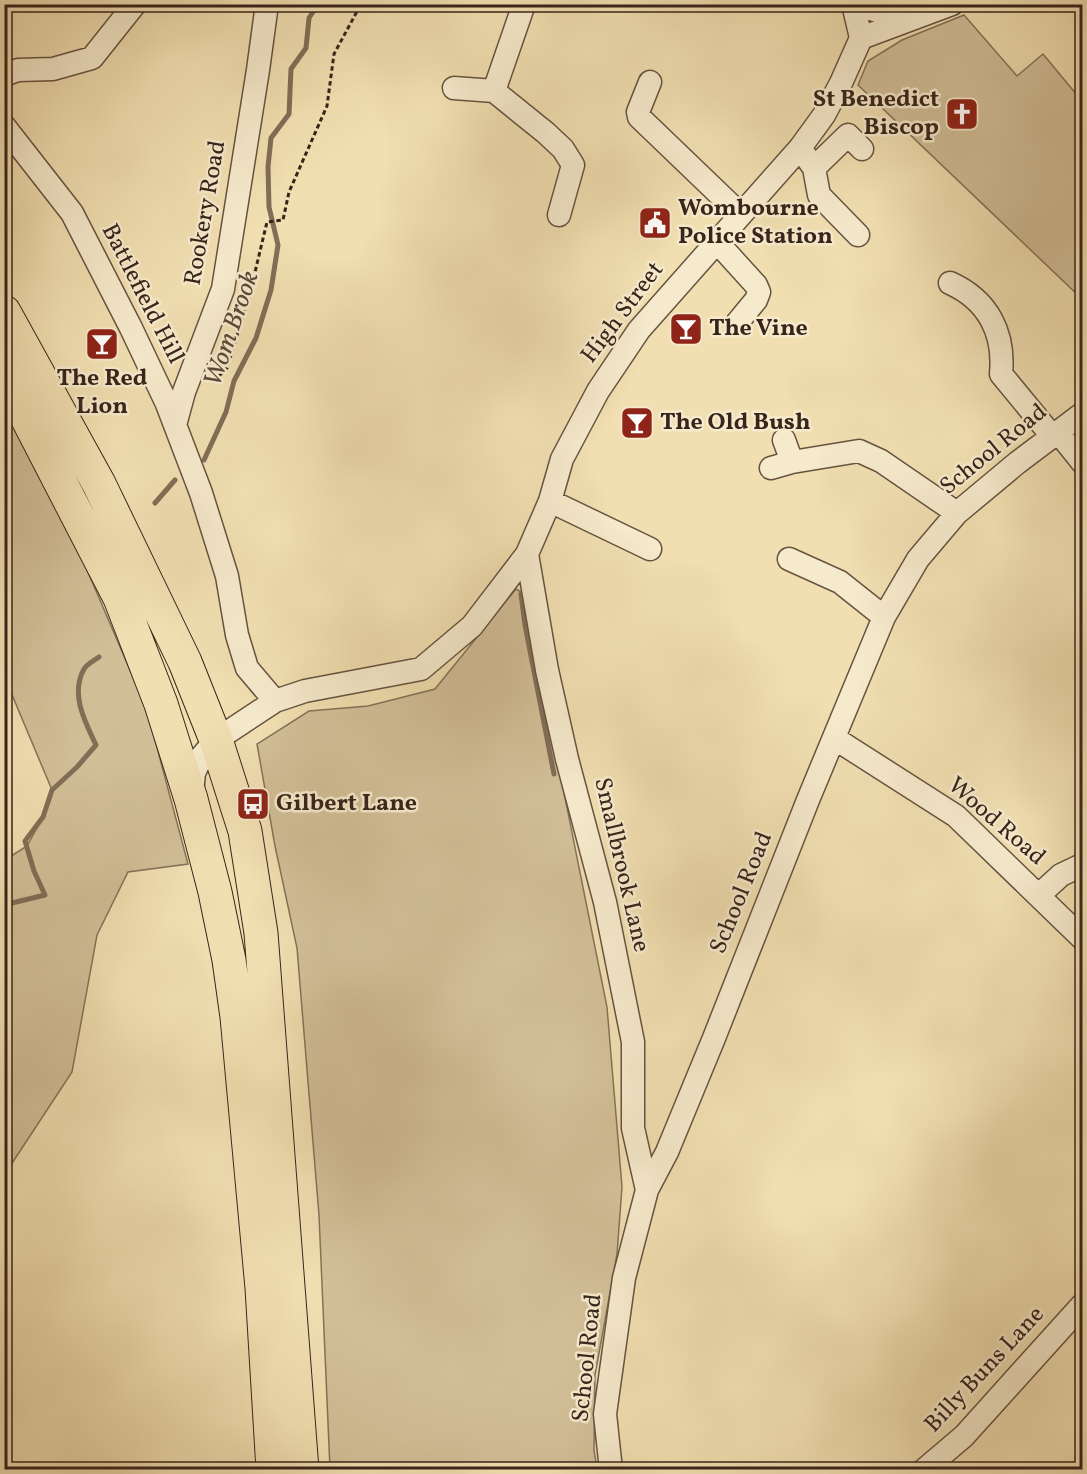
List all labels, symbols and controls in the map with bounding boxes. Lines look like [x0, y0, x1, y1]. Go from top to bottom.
place label: St Benedict Biscop [813, 83, 939, 145]
church icon: St Benedict Biscop [944, 96, 980, 132]
street label: Rookery Road [177, 138, 235, 288]
place label: Wombourne Police Station [678, 192, 833, 254]
public building icon: Wombourne Police Station [637, 205, 673, 241]
street label: Battlefield Hill [92, 218, 192, 370]
street label: High Street [573, 255, 673, 371]
water label: Wom Brook [195, 266, 269, 392]
bar icon: The Vine [668, 311, 704, 347]
place label: The Vine [709, 312, 808, 346]
bar icon: The Red Lion [84, 326, 120, 362]
place label: The Red Lion [57, 362, 148, 424]
street label: School Road [933, 396, 1055, 504]
bar icon: The Old Bush [619, 405, 655, 441]
place label: The Old Bush [660, 406, 811, 440]
street label: Wood Road [939, 770, 1053, 874]
street label: Smallbrook Lane [584, 774, 658, 956]
bus stop icon: Gilbert Lane [235, 786, 271, 822]
place label: Gilbert Lane [276, 787, 417, 821]
street label: School Road [702, 827, 782, 959]
street label: School Road [564, 1292, 612, 1424]
street label: Billy Buns Lane [917, 1299, 1053, 1441]

